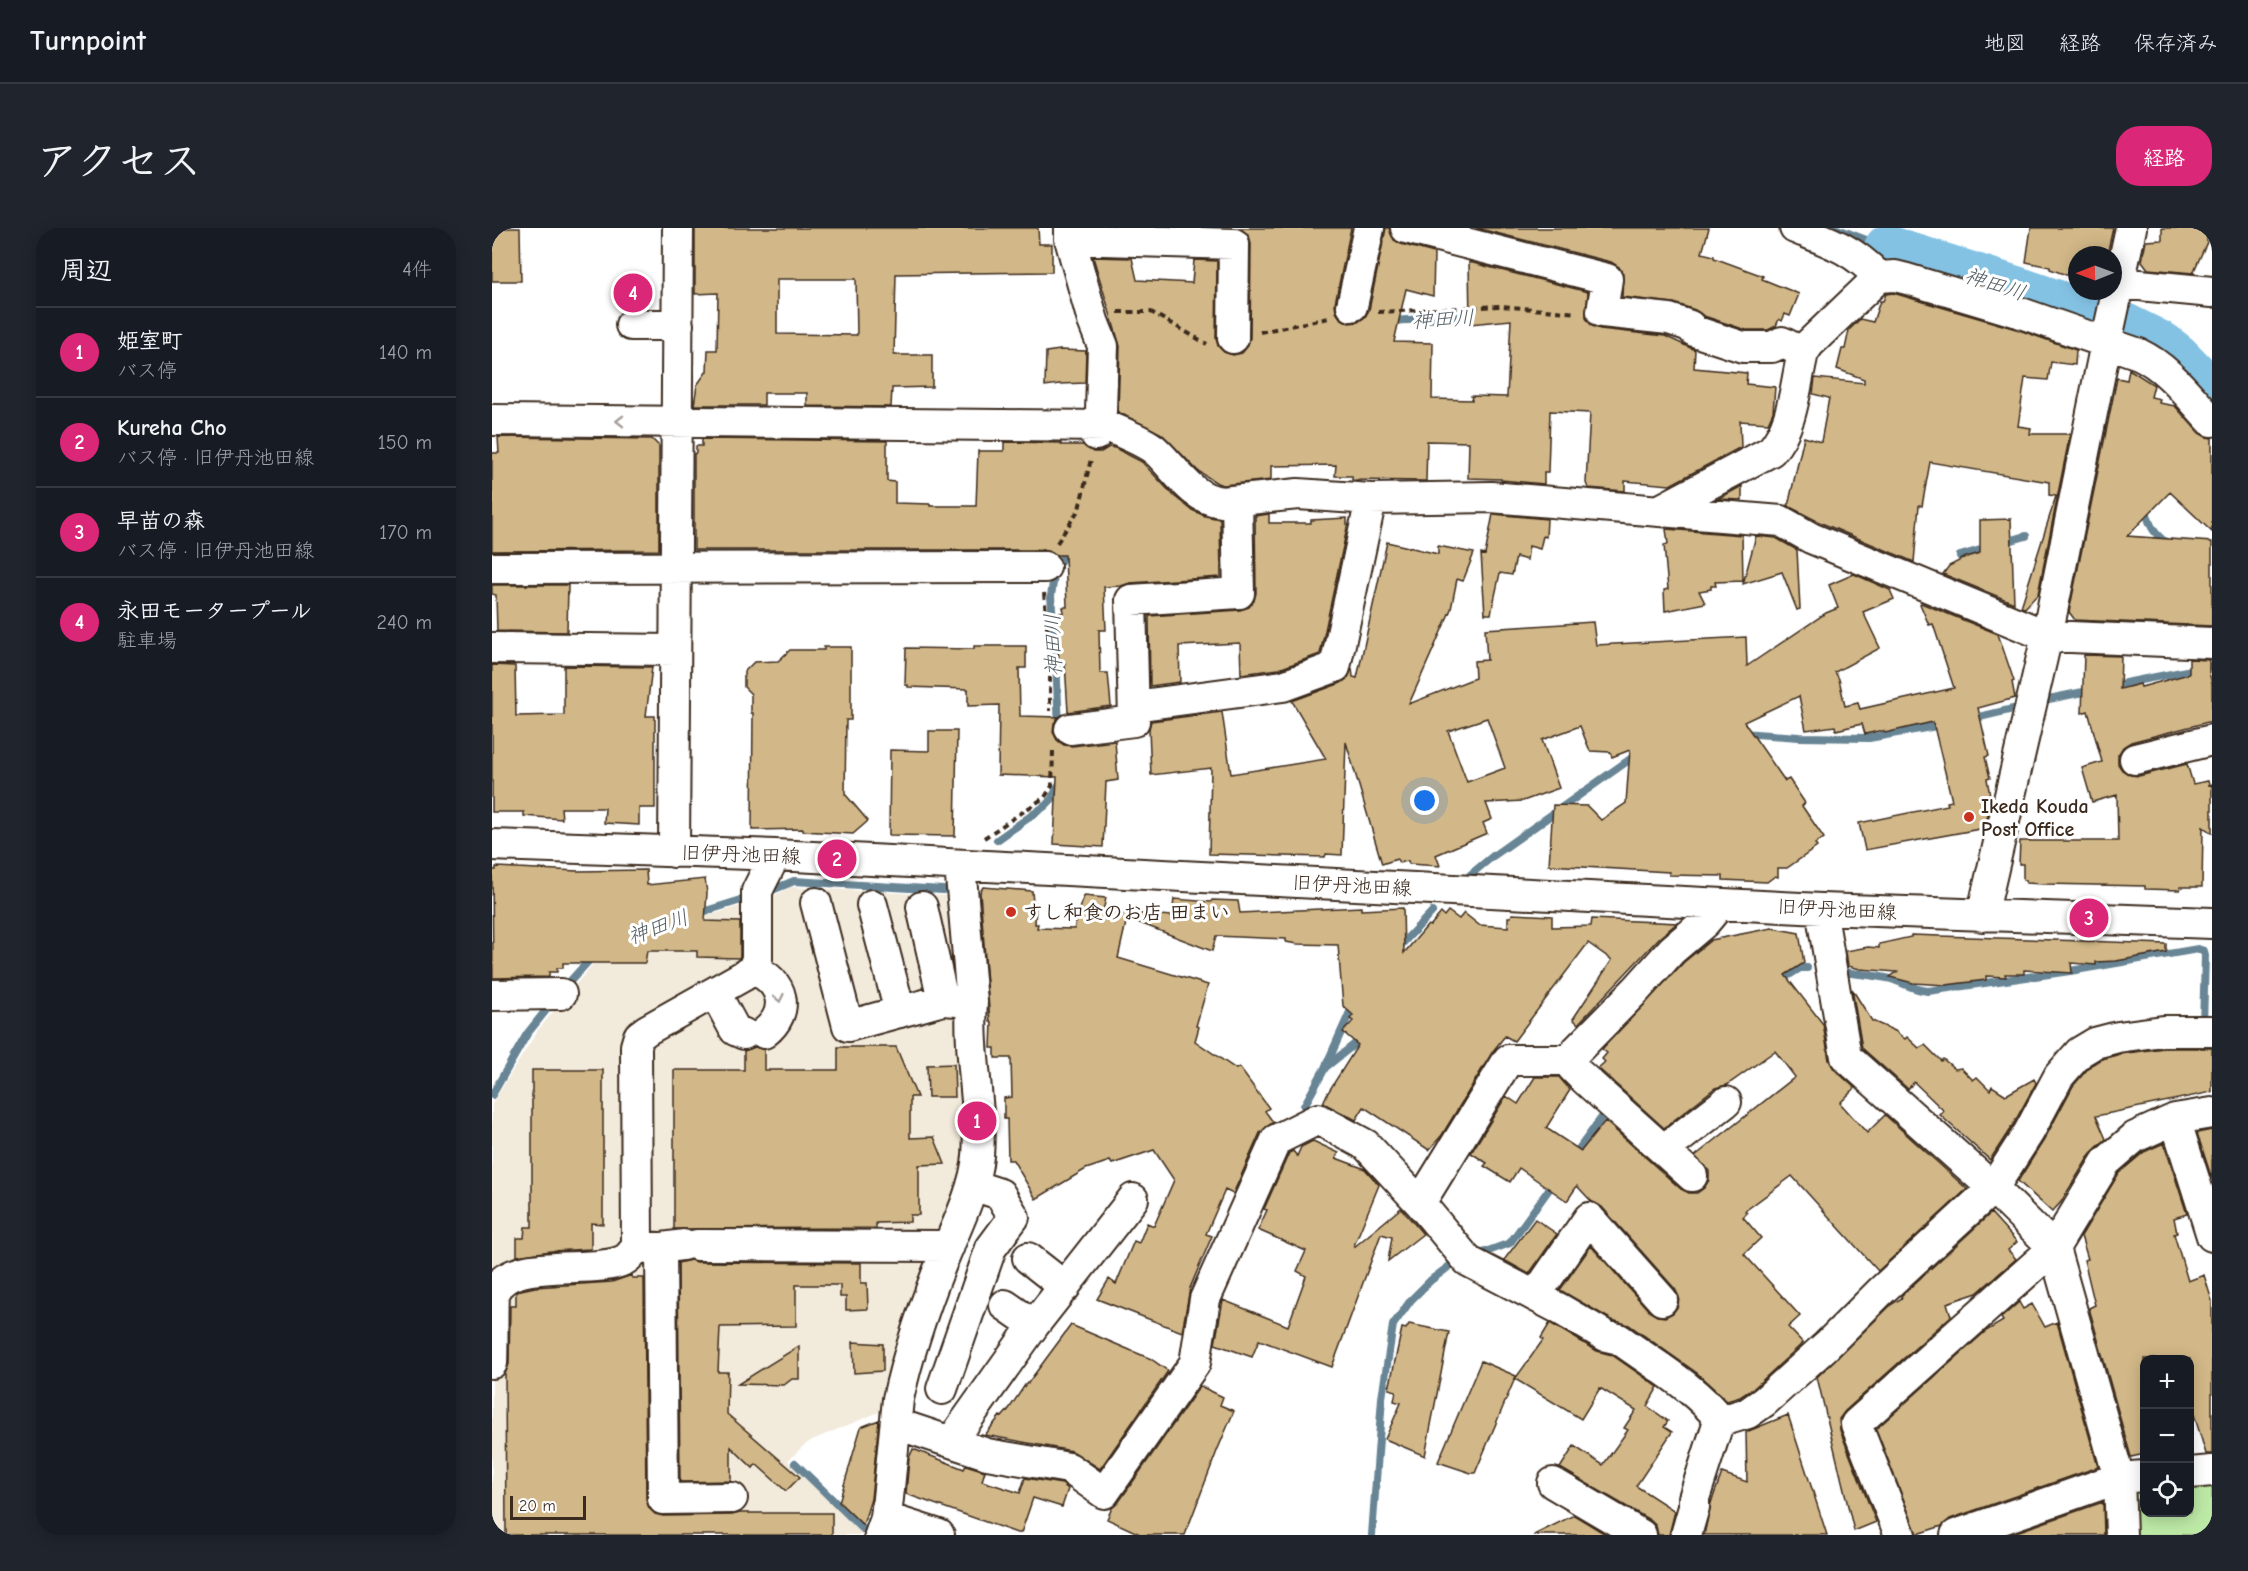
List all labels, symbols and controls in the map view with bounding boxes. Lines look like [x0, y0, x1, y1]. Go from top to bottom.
text: Turnpoint [30, 25, 146, 57]
text: 地図 [1984, 31, 2026, 55]
text: 経路 [2059, 31, 2101, 55]
text: 保存済み [2134, 31, 2218, 55]
button: 経路 [2116, 126, 2212, 186]
text: アクセス [36, 137, 201, 186]
north arrow [2068, 246, 2122, 300]
text: 周辺 [60, 256, 112, 286]
text: 4件 [402, 258, 432, 281]
water label: 神田川 [1961, 263, 2029, 305]
pin: 4 [614, 270, 652, 316]
water label: 神田川 [1411, 305, 1475, 333]
text: 姫室町 [117, 328, 183, 354]
text: 1 [76, 341, 83, 364]
text: 140 m [379, 341, 432, 364]
text: バス停 [117, 359, 177, 382]
text: Kureha Cho [117, 415, 227, 441]
one-way arrow [615, 415, 624, 427]
text: 2 [75, 431, 84, 454]
text: 150 m [378, 431, 432, 454]
text: バス停 · 旧伊丹池田線 [117, 446, 314, 469]
text: 早苗の森 [117, 508, 205, 534]
text: 3 [75, 521, 84, 544]
text: 170 m [379, 521, 432, 544]
text: バス停 · 旧伊丹池田線 [117, 539, 314, 562]
text: 永田モータープール [117, 598, 312, 624]
text: 4 [75, 611, 84, 634]
text: 240 m [377, 611, 432, 634]
water label: 神田川 [1040, 613, 1066, 677]
text: 駐車場 [117, 629, 177, 652]
your location [1410, 786, 1439, 815]
place label: Ikeda Kouda Post Office [1981, 795, 2089, 841]
marker: Ikeda Kouda Post Office [1962, 810, 1976, 824]
pin: 2 [818, 836, 856, 882]
street label: 旧伊丹池田線 [681, 841, 801, 868]
street label: 旧伊丹池田線 [1291, 871, 1412, 900]
street label: 旧伊丹池田線 [1776, 895, 1897, 924]
pin: 3 [2070, 896, 2108, 940]
place label: すし和食のお店 田まい [1023, 901, 1230, 924]
water label: 神田川 [624, 905, 692, 949]
marker: すし和食のお店 田まい [1004, 905, 1018, 919]
one-way arrow [771, 993, 784, 1003]
pin: 1 [958, 1098, 996, 1144]
map controls [2140, 1355, 2194, 1517]
button: + [2140, 1355, 2194, 1409]
button: − [2140, 1409, 2194, 1463]
button: locate [2140, 1463, 2194, 1517]
scale bar [510, 1493, 586, 1520]
text: 20 m [519, 1497, 556, 1515]

